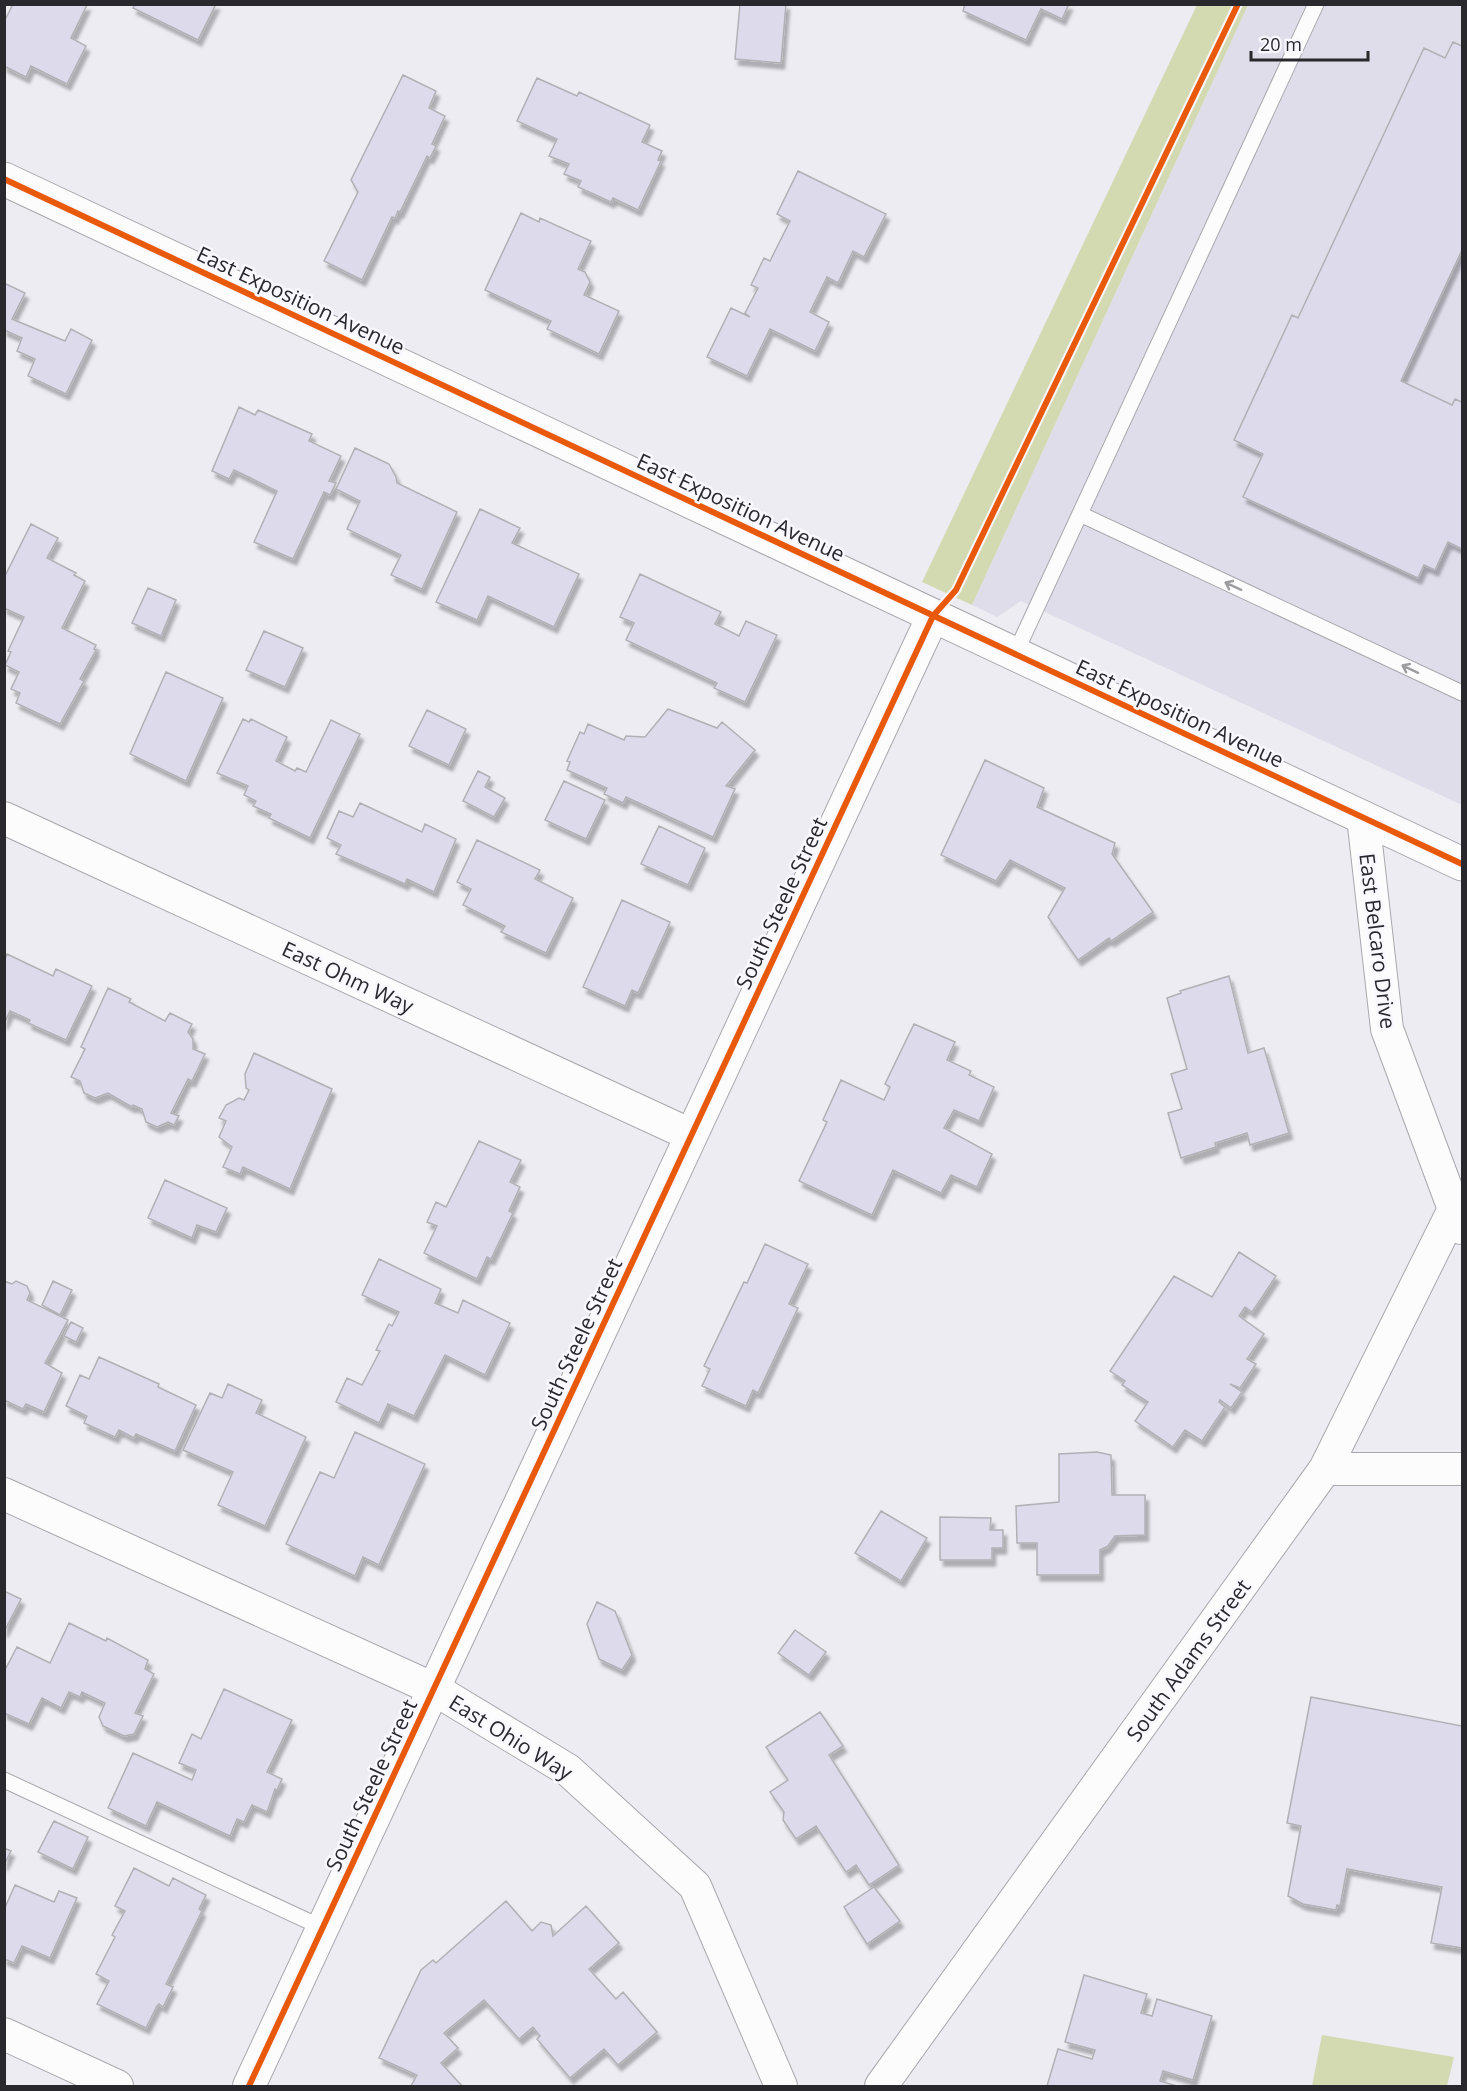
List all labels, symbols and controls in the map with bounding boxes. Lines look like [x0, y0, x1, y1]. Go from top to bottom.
scale bar [1251, 24, 1368, 62]
text: 20 m [1260, 32, 1302, 56]
street label: East Exposition Avenue [192, 239, 410, 361]
street label: East Exposition Avenue [632, 446, 850, 568]
one-way arrow [1224, 579, 1242, 590]
street label: East Exposition Avenue [1071, 652, 1289, 774]
one-way arrow [1401, 662, 1419, 674]
street label: South Steele Street [729, 813, 833, 993]
street label: East Belcaro Drive [1353, 852, 1403, 1030]
street label: East Ohm Way [278, 934, 419, 1020]
street label: South Steele Street [524, 1254, 628, 1434]
street label: South Adams Street [1120, 1573, 1256, 1747]
street label: East Ohio Way [444, 1688, 578, 1786]
street label: South Steele Street [319, 1695, 423, 1875]

